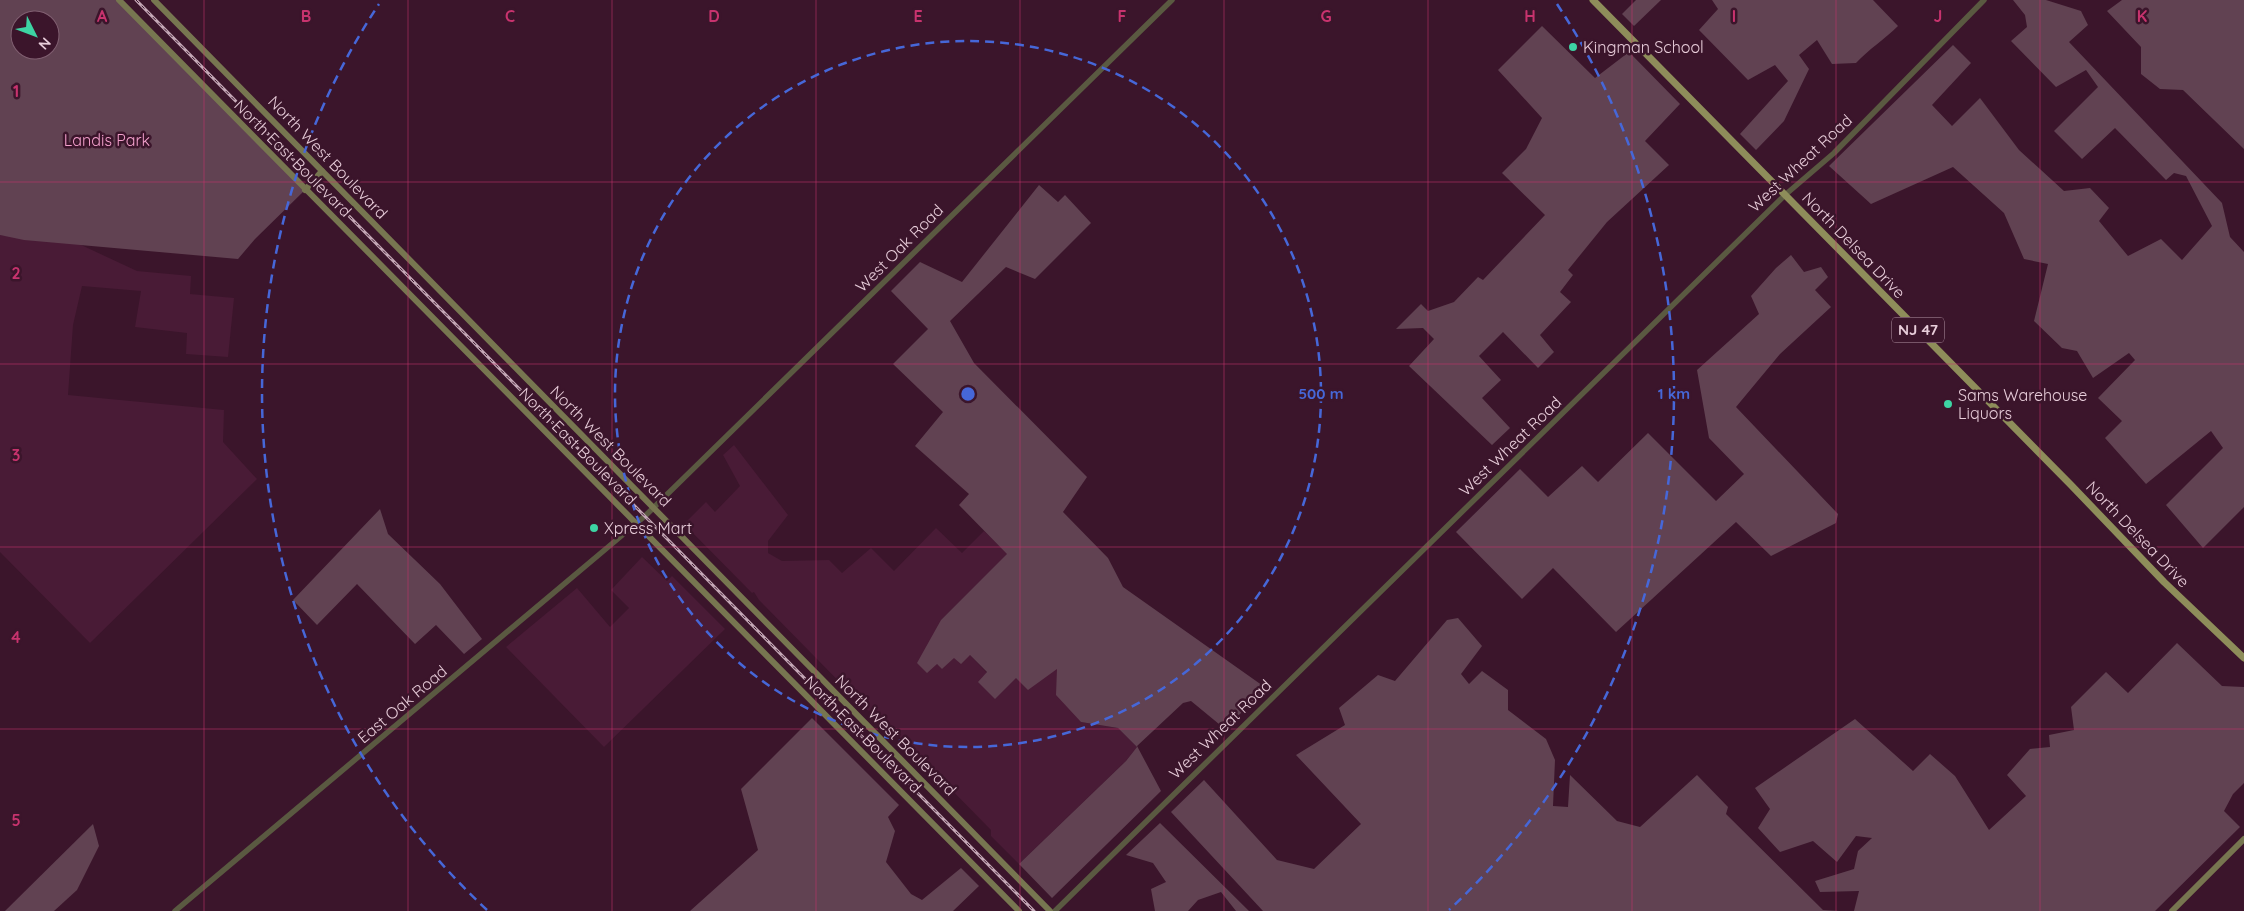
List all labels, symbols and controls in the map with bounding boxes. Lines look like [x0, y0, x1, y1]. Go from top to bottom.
text: A [97, 6, 108, 26]
text: B [301, 6, 311, 26]
text: C [505, 6, 515, 26]
text: D [708, 6, 720, 26]
text: E [913, 6, 923, 26]
text: F [1118, 6, 1127, 26]
text: G [1320, 6, 1332, 26]
text: H [1524, 6, 1536, 26]
text: I [1732, 6, 1736, 26]
text: J [1934, 6, 1942, 26]
text: K [2137, 6, 2147, 26]
north arrow [10, 10, 60, 60]
text: N [35, 34, 55, 54]
place label: Kingman School [1583, 37, 1704, 57]
marker: Kingman School [1567, 41, 1579, 53]
text: 1 [13, 81, 19, 101]
street label: North West Boulevard [264, 91, 392, 223]
street label: North East Boulevard [230, 95, 356, 221]
street label: West Wheat Road [1744, 110, 1856, 216]
park label: Landis Park [64, 130, 150, 150]
street label: North Delsea Drive [1798, 188, 1910, 302]
street label: West Oak Road [851, 200, 947, 296]
text: 2 [11, 263, 21, 283]
road number: NJ 47 [1892, 318, 1944, 342]
street label: North West Boulevard [546, 381, 676, 511]
street label: North East Boulevard [515, 383, 641, 509]
text: 500 m [1298, 384, 1344, 403]
text: 1 km [1658, 384, 1690, 403]
centre of rings [959, 385, 977, 403]
place label: Sams Warehouse Liquors [1958, 385, 2087, 423]
street label: West Wheat Road [1455, 392, 1565, 500]
marker: Sams Warehouse Liquors [1942, 398, 1954, 410]
text: 3 [12, 445, 20, 465]
street label: North Delsea Drive [2082, 477, 2194, 591]
place label: Xpress Mart [604, 518, 692, 538]
marker: Xpress Mart [588, 522, 600, 534]
text: 4 [11, 627, 21, 647]
street label: East Oak Road [353, 661, 451, 747]
street label: North West Boulevard [831, 670, 961, 800]
street label: North East Boulevard [800, 671, 926, 797]
street label: West Wheat Road [1165, 675, 1275, 783]
text: 5 [11, 810, 21, 830]

